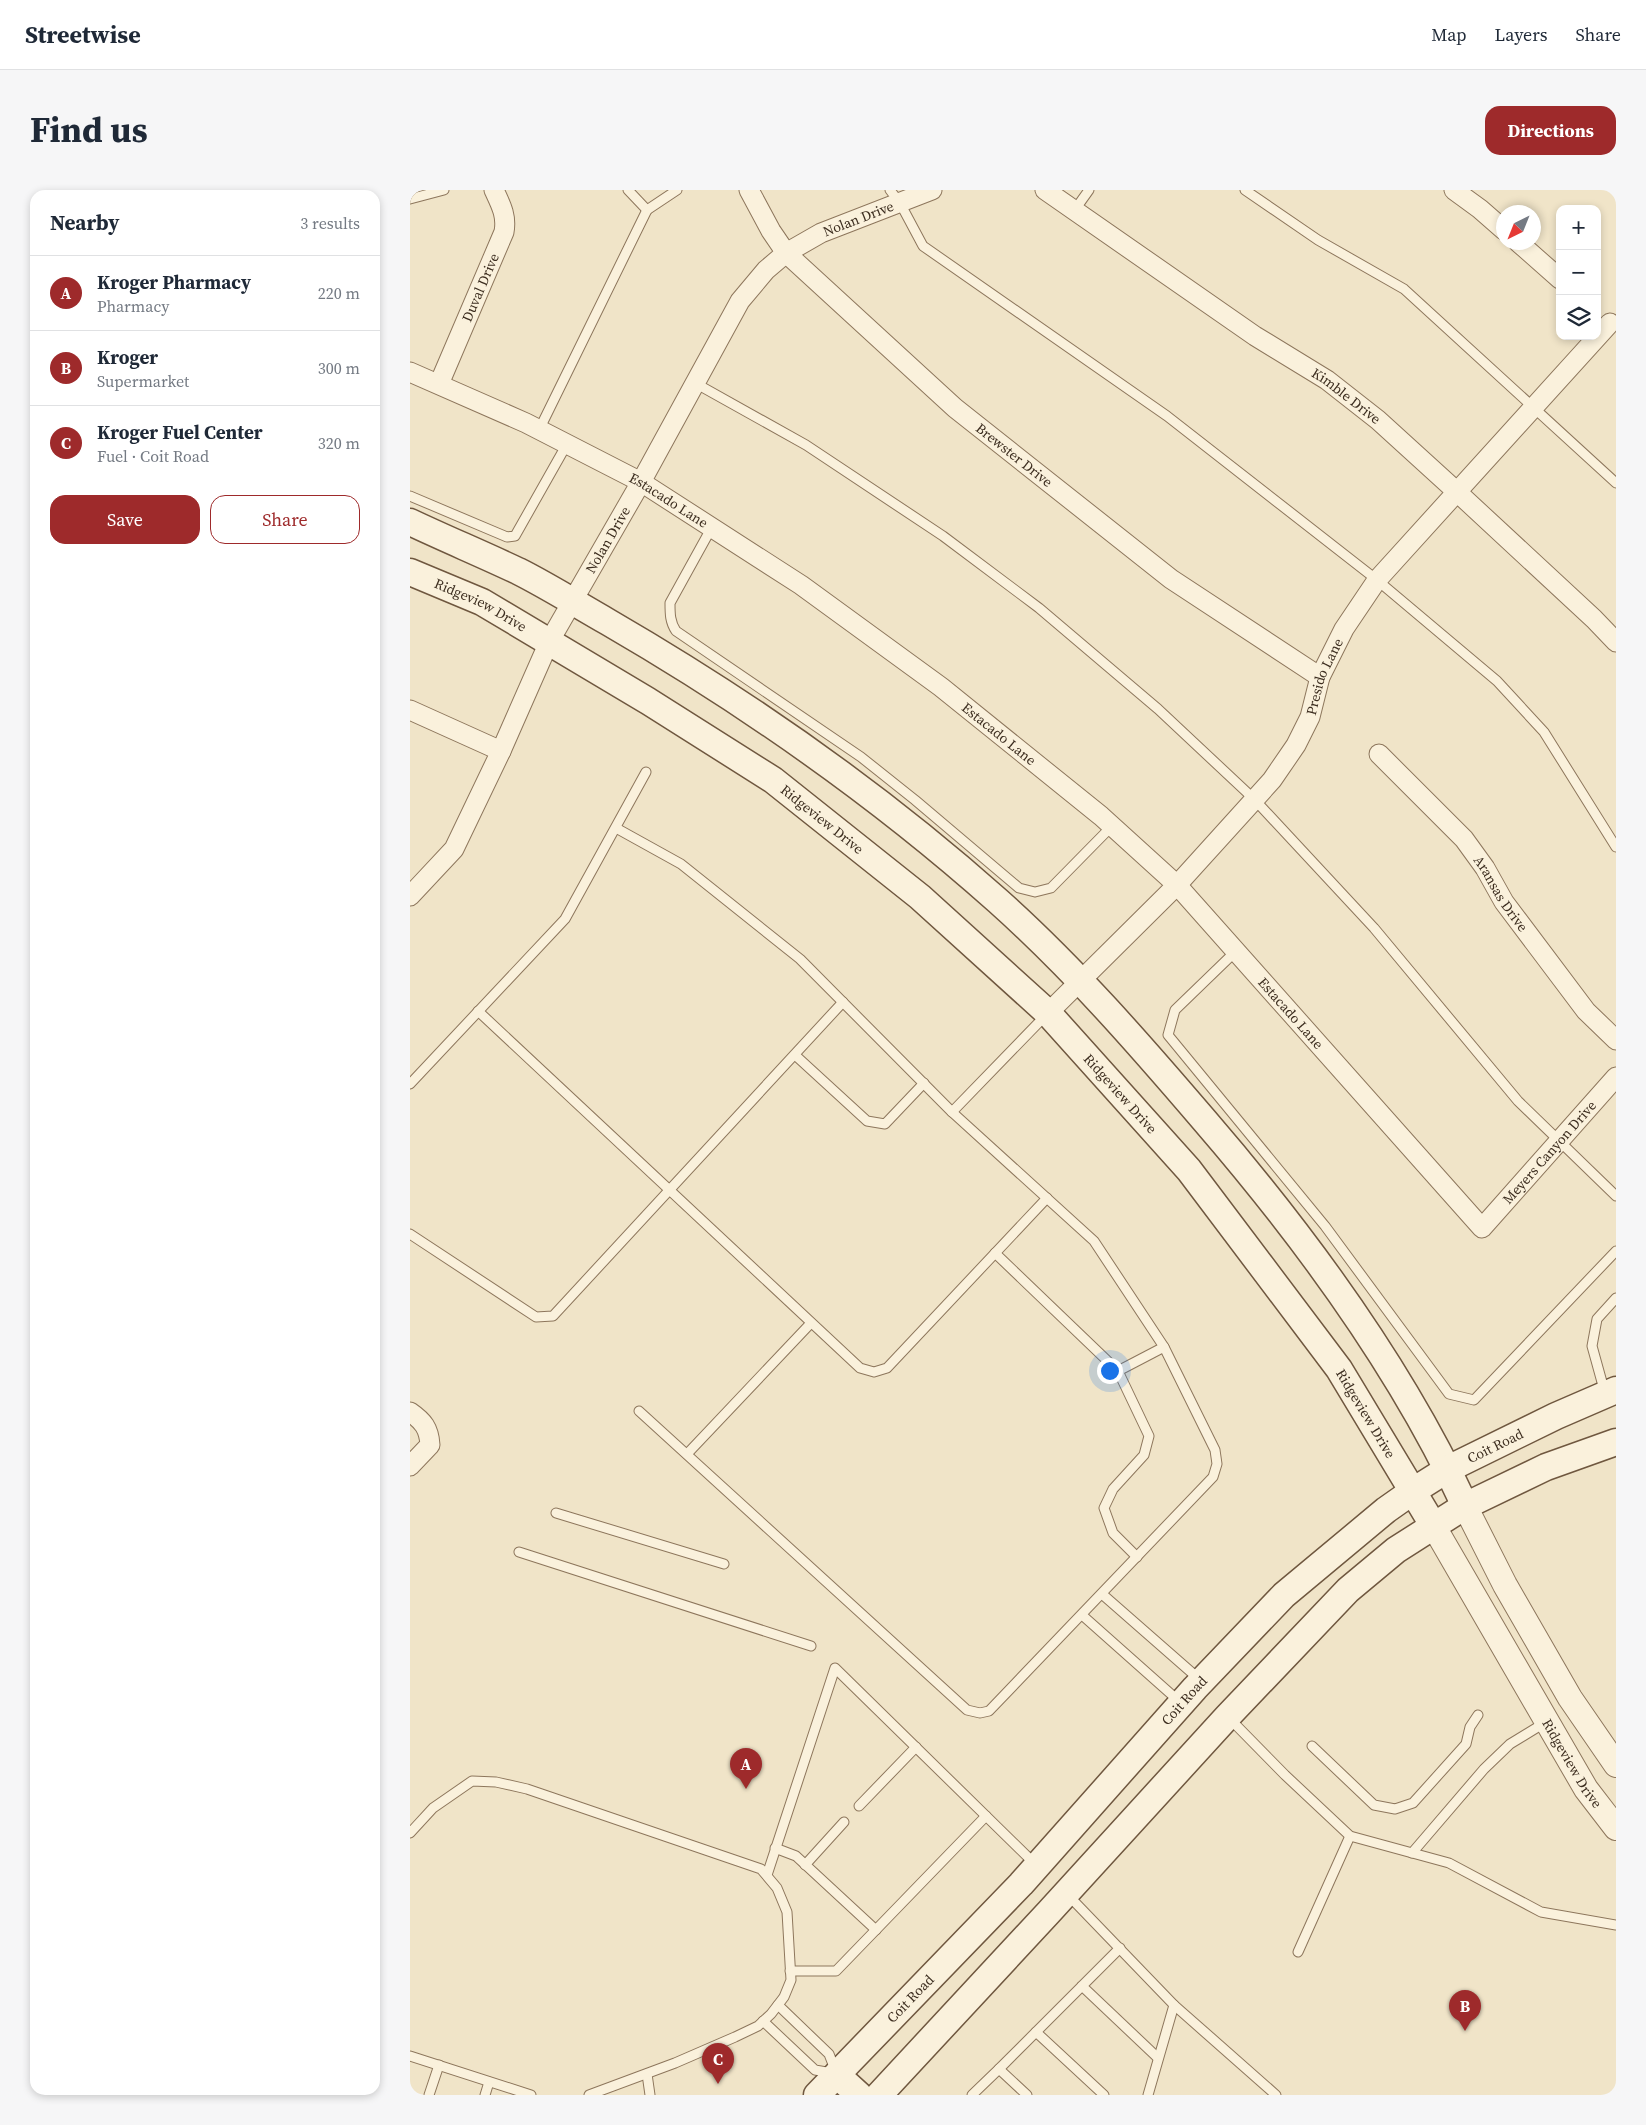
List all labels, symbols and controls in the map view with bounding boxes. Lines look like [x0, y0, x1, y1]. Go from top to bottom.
text: Streetwise [25, 18, 141, 51]
text: Map [1431, 22, 1466, 47]
text: Layers [1494, 22, 1547, 47]
text: Share [1575, 22, 1621, 47]
text: Find us [30, 106, 148, 154]
button: Directions [1485, 106, 1616, 155]
street label: Nolan Drive [820, 196, 897, 241]
north arrow [1496, 205, 1541, 250]
map controls [1556, 205, 1601, 340]
button: + [1556, 205, 1601, 250]
text: Nearby [50, 208, 120, 237]
text: 3 results [300, 212, 360, 234]
street label: Duval Drive [457, 250, 504, 325]
button: − [1556, 250, 1601, 295]
text: Kroger Pharmacy [97, 269, 251, 295]
text: A [61, 282, 71, 304]
text: 220 m [318, 282, 360, 304]
text: Pharmacy [97, 295, 169, 317]
button: layers [1556, 295, 1601, 340]
text: Kroger [97, 344, 158, 370]
text: B [61, 357, 71, 379]
text: 300 m [318, 357, 360, 379]
street label: Kimble Drive [1308, 363, 1385, 429]
text: Supermarket [97, 370, 189, 392]
street label: Brewster Drive [972, 418, 1057, 492]
text: Kroger Fuel Center [97, 419, 263, 445]
text: C [61, 432, 71, 454]
text: 320 m [318, 432, 360, 454]
text: Fuel · Coit Road [97, 445, 209, 467]
street label: Estacado Lane [626, 468, 712, 533]
button: Save [50, 495, 200, 544]
button: Share [210, 495, 360, 544]
street label: Nolan Drive [581, 503, 635, 577]
street label: Ridgeview Drive [431, 573, 531, 637]
street label: Presido Lane [1301, 635, 1348, 717]
street label: Estacado Lane [958, 698, 1040, 770]
street label: Ridgeview Drive [776, 780, 868, 858]
street label: Aransas Drive [1469, 851, 1533, 936]
street label: Estacado Lane [1253, 973, 1328, 1053]
street label: Ridgeview Drive [1079, 1049, 1162, 1138]
street label: Meyers Canyon Drive [1498, 1096, 1601, 1208]
your location [1097, 1358, 1123, 1384]
street label: Ridgeview Drive [1331, 1365, 1401, 1462]
street label: Coit Road [1464, 1424, 1527, 1468]
street label: Coit Road [1156, 1671, 1212, 1730]
street label: Ridgeview Drive [1537, 1715, 1607, 1812]
pin: A [730, 1748, 762, 1789]
street label: Coit Road [882, 1970, 938, 2027]
pin: B [1449, 1990, 1481, 2031]
pin: C [702, 2043, 734, 2084]

